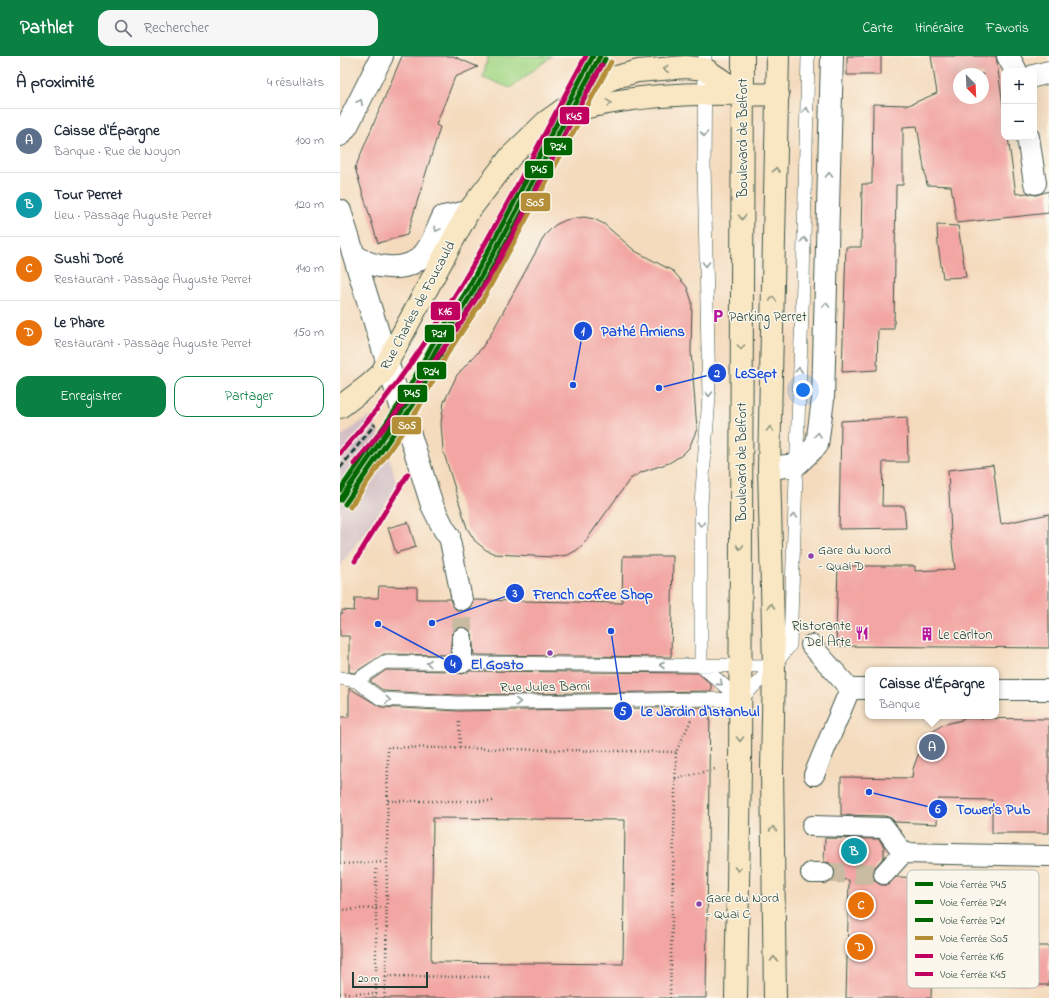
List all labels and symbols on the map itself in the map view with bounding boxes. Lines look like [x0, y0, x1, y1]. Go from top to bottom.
one-way arrow [663, 64, 669, 73]
north arrow [953, 68, 989, 104]
street label: Boulevard de Belfort [733, 78, 754, 199]
one-way arrow [355, 99, 363, 106]
one-way arrow [605, 99, 612, 107]
line badge: K45 [559, 106, 590, 125]
one-way arrow [802, 107, 810, 113]
text: K45 [566, 109, 583, 125]
one-way arrow [700, 131, 708, 137]
line badge: P24 [543, 137, 573, 156]
text: P24 [549, 139, 566, 155]
line badge: P45 [524, 160, 554, 179]
text: P45 [530, 162, 548, 178]
one-way arrow [772, 167, 780, 173]
one-way arrow [825, 172, 833, 178]
line badge: S05 [520, 192, 551, 212]
text: S05 [526, 195, 545, 211]
one-way arrow [738, 214, 746, 220]
one-way arrow [434, 225, 441, 233]
street label: Rue Charles de Foucauld [375, 237, 461, 374]
one-way arrow [800, 237, 808, 243]
one-way arrow [702, 261, 710, 267]
one-way arrow [769, 296, 777, 302]
line badge: K16 [430, 301, 461, 321]
one-way arrow [821, 302, 830, 308]
text: K16 [438, 304, 452, 320]
place label: Parking Perret [729, 307, 807, 329]
parking icon: Parking Perret [710, 308, 726, 324]
callout: Pathé Amiens [573, 318, 693, 345]
text: Pathé Amiens [601, 321, 685, 343]
text: 1 [581, 323, 585, 341]
line badge: P21 [424, 324, 455, 343]
text: P21 [431, 326, 447, 342]
one-way arrow [737, 344, 745, 350]
callout: LeSept [707, 359, 785, 386]
line badge: P24 [416, 361, 447, 380]
text: LeSept [735, 363, 778, 385]
text: P24 [422, 364, 439, 380]
text: 2 [713, 365, 720, 383]
one-way arrow [795, 367, 803, 373]
your location [793, 380, 813, 400]
line badge: P45 [397, 384, 428, 403]
text: P45 [403, 386, 421, 402]
one-way arrow [705, 391, 713, 397]
street label: Boulevard de Belfort [732, 402, 753, 523]
line badge: S05 [391, 416, 422, 435]
text: S05 [398, 418, 417, 434]
one-way arrow [766, 426, 774, 432]
one-way arrow [813, 432, 822, 438]
one-way arrow [790, 513, 798, 519]
one-way arrow [697, 521, 705, 527]
place label: Gare du Nord - Quai D [818, 541, 892, 576]
one-way arrow [736, 544, 744, 550]
marker: Gare du Nord - Quai D [806, 551, 816, 561]
callout: French coffee Shop [505, 580, 661, 607]
text: French coffee Shop [532, 584, 653, 606]
text: 3 [512, 585, 518, 603]
one-way arrow [767, 603, 776, 609]
place label: Ristorante Del Arte [792, 616, 852, 653]
restaurant icon: Ristorante Del Arte [854, 625, 870, 641]
place label: Le carlton [938, 625, 992, 646]
building icon: Le carlton [919, 626, 935, 642]
unlabelled marker [545, 648, 555, 658]
callout: El Gosto [443, 650, 532, 677]
text: El Gosto [470, 654, 524, 676]
text: 4 [450, 656, 456, 674]
one-way arrow [426, 659, 432, 667]
one-way arrow [659, 661, 665, 669]
street label: Rue Jules Barni [500, 676, 590, 699]
one-way arrow [716, 678, 723, 685]
one-way arrow [385, 695, 391, 704]
callout: Le Jardin d'Istanbul [613, 697, 768, 724]
one-way arrow [515, 698, 521, 706]
text: Le Jardin d'Istanbul [640, 701, 760, 723]
text: 5 [620, 703, 627, 721]
pin: A [919, 732, 945, 762]
one-way arrow [736, 736, 744, 742]
callout: Tower's Pub [928, 796, 1038, 823]
text: Tower's Pub [956, 799, 1030, 821]
text: 6 [934, 801, 941, 819]
one-way arrow [769, 826, 777, 832]
pin: B [841, 836, 867, 866]
one-way arrow [734, 866, 742, 872]
legend [907, 870, 1039, 988]
text: Voie ferrée P45 [939, 877, 1007, 893]
place label: Gare du Nord - Quai C [706, 889, 780, 924]
pin: C [848, 890, 874, 920]
text: Voie ferrée P24 [939, 895, 1006, 911]
marker: Gare du Nord - Quai C [694, 899, 704, 909]
text: Voie ferrée P21 [939, 913, 1005, 929]
text: Voie ferrée S05 [939, 931, 1008, 947]
pin: D [847, 932, 873, 962]
text: Voie ferrée K16 [939, 949, 1004, 965]
one-way arrow [770, 956, 778, 962]
text: Voie ferrée K45 [939, 967, 1006, 983]
scale bar [352, 970, 428, 989]

